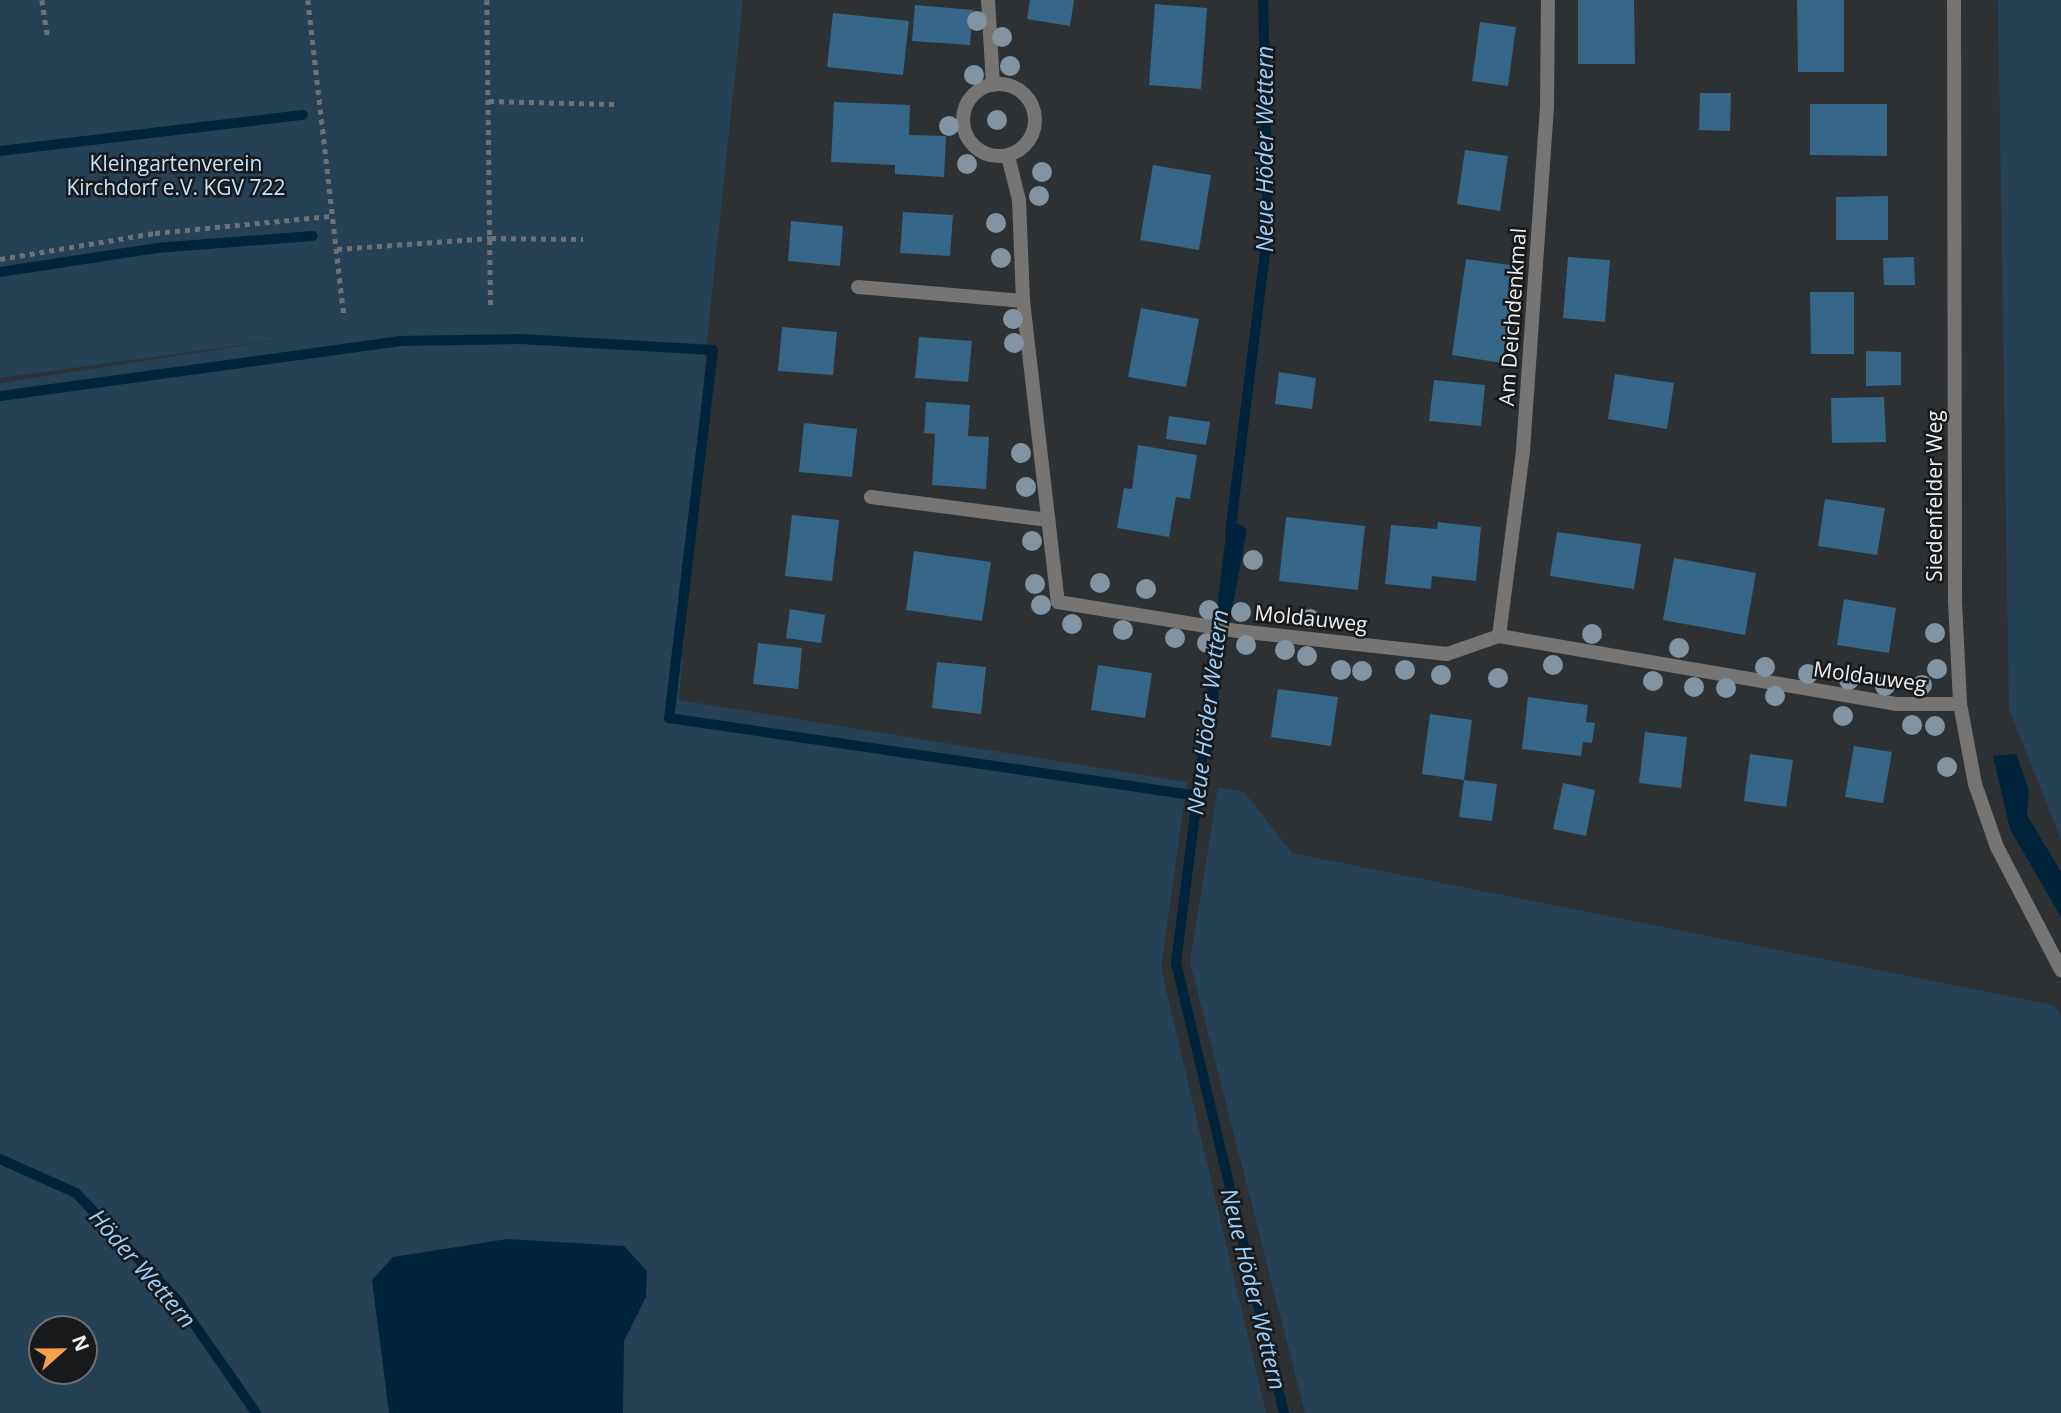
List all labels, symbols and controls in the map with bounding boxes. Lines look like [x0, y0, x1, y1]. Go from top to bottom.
water label: Neue Höder Wettern [1250, 46, 1278, 252]
park label: Kleingartenverein Kirchdorf e.V. KGV 722 [66, 150, 286, 200]
street label: Am Deichdenkmal [1493, 227, 1531, 407]
street label: Siedenfelder Weg [1921, 410, 1947, 582]
street label: Moldauweg [1253, 600, 1369, 636]
water label: Neue Höder Wettern [1181, 608, 1233, 816]
street label: Moldauweg [1812, 656, 1928, 696]
water label: Neue Höder Wettern [1216, 1185, 1292, 1393]
water label: Höder Wettern [84, 1203, 202, 1333]
north arrow [28, 1315, 98, 1385]
text: N [66, 1331, 96, 1355]

